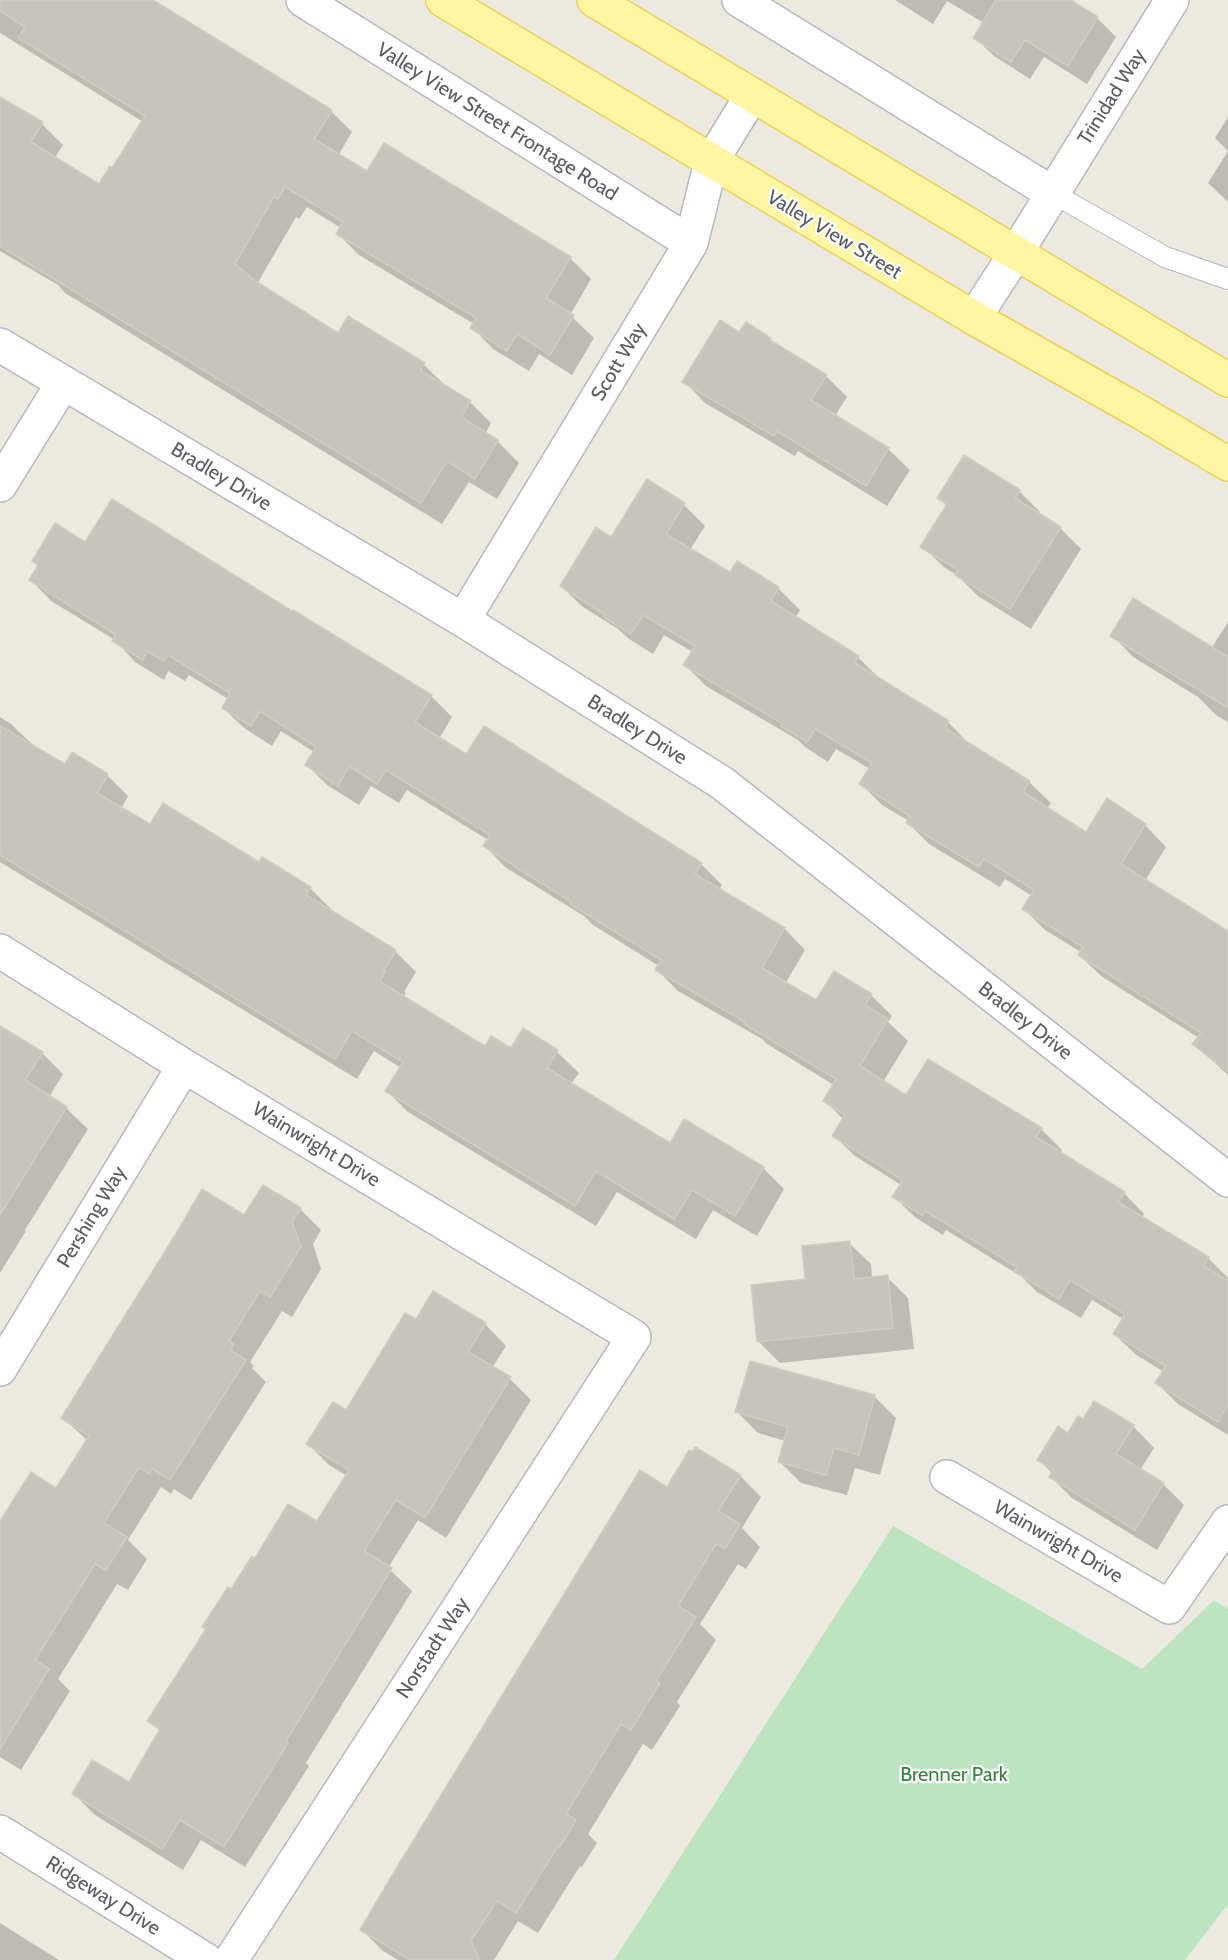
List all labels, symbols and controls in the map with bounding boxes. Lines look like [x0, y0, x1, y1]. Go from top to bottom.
street label: Valley View Street Frontage Road [372, 38, 622, 206]
street label: Trinidad Way [1073, 45, 1151, 149]
street label: Valley View Street [762, 185, 906, 285]
street label: Scott Way [586, 319, 652, 405]
street label: Bradley Drive [166, 438, 276, 516]
street label: Bradley Drive [583, 690, 691, 770]
street label: Bradley Drive [973, 977, 1077, 1065]
street label: Wainwright Drive [248, 1097, 384, 1193]
street label: Pershing Way [52, 1162, 132, 1272]
street label: Wainwright Drive [989, 1495, 1127, 1589]
street label: Norstadt Way [391, 1593, 475, 1703]
park label: Brenner Park [900, 1763, 1008, 1787]
street label: Ridgeway Drive [41, 1851, 165, 1941]

